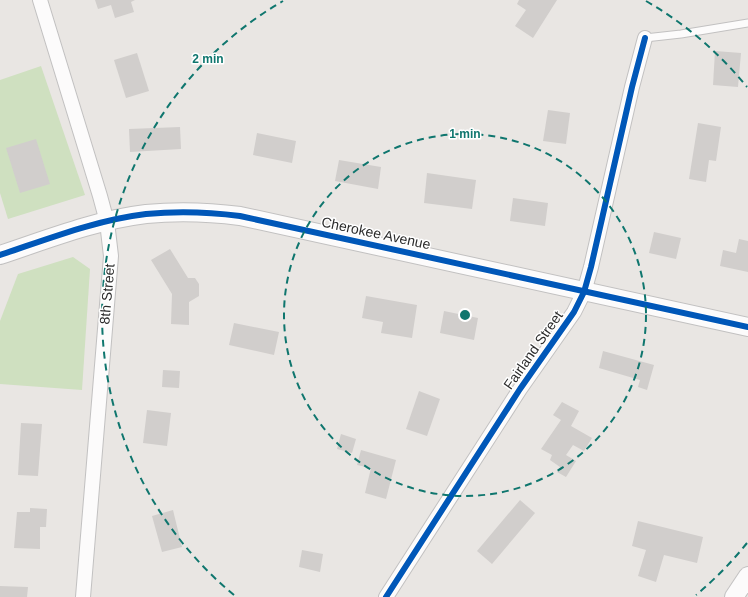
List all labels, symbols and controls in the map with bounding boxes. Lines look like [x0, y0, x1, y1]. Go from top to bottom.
text: 2 min [192, 52, 224, 66]
text: 1 min [449, 127, 481, 141]
street label: Cherokee Avenue [320, 214, 432, 252]
street label: 8th Street [96, 263, 118, 325]
centre of rings [458, 308, 472, 322]
street label: Fairland Street [500, 308, 566, 392]

